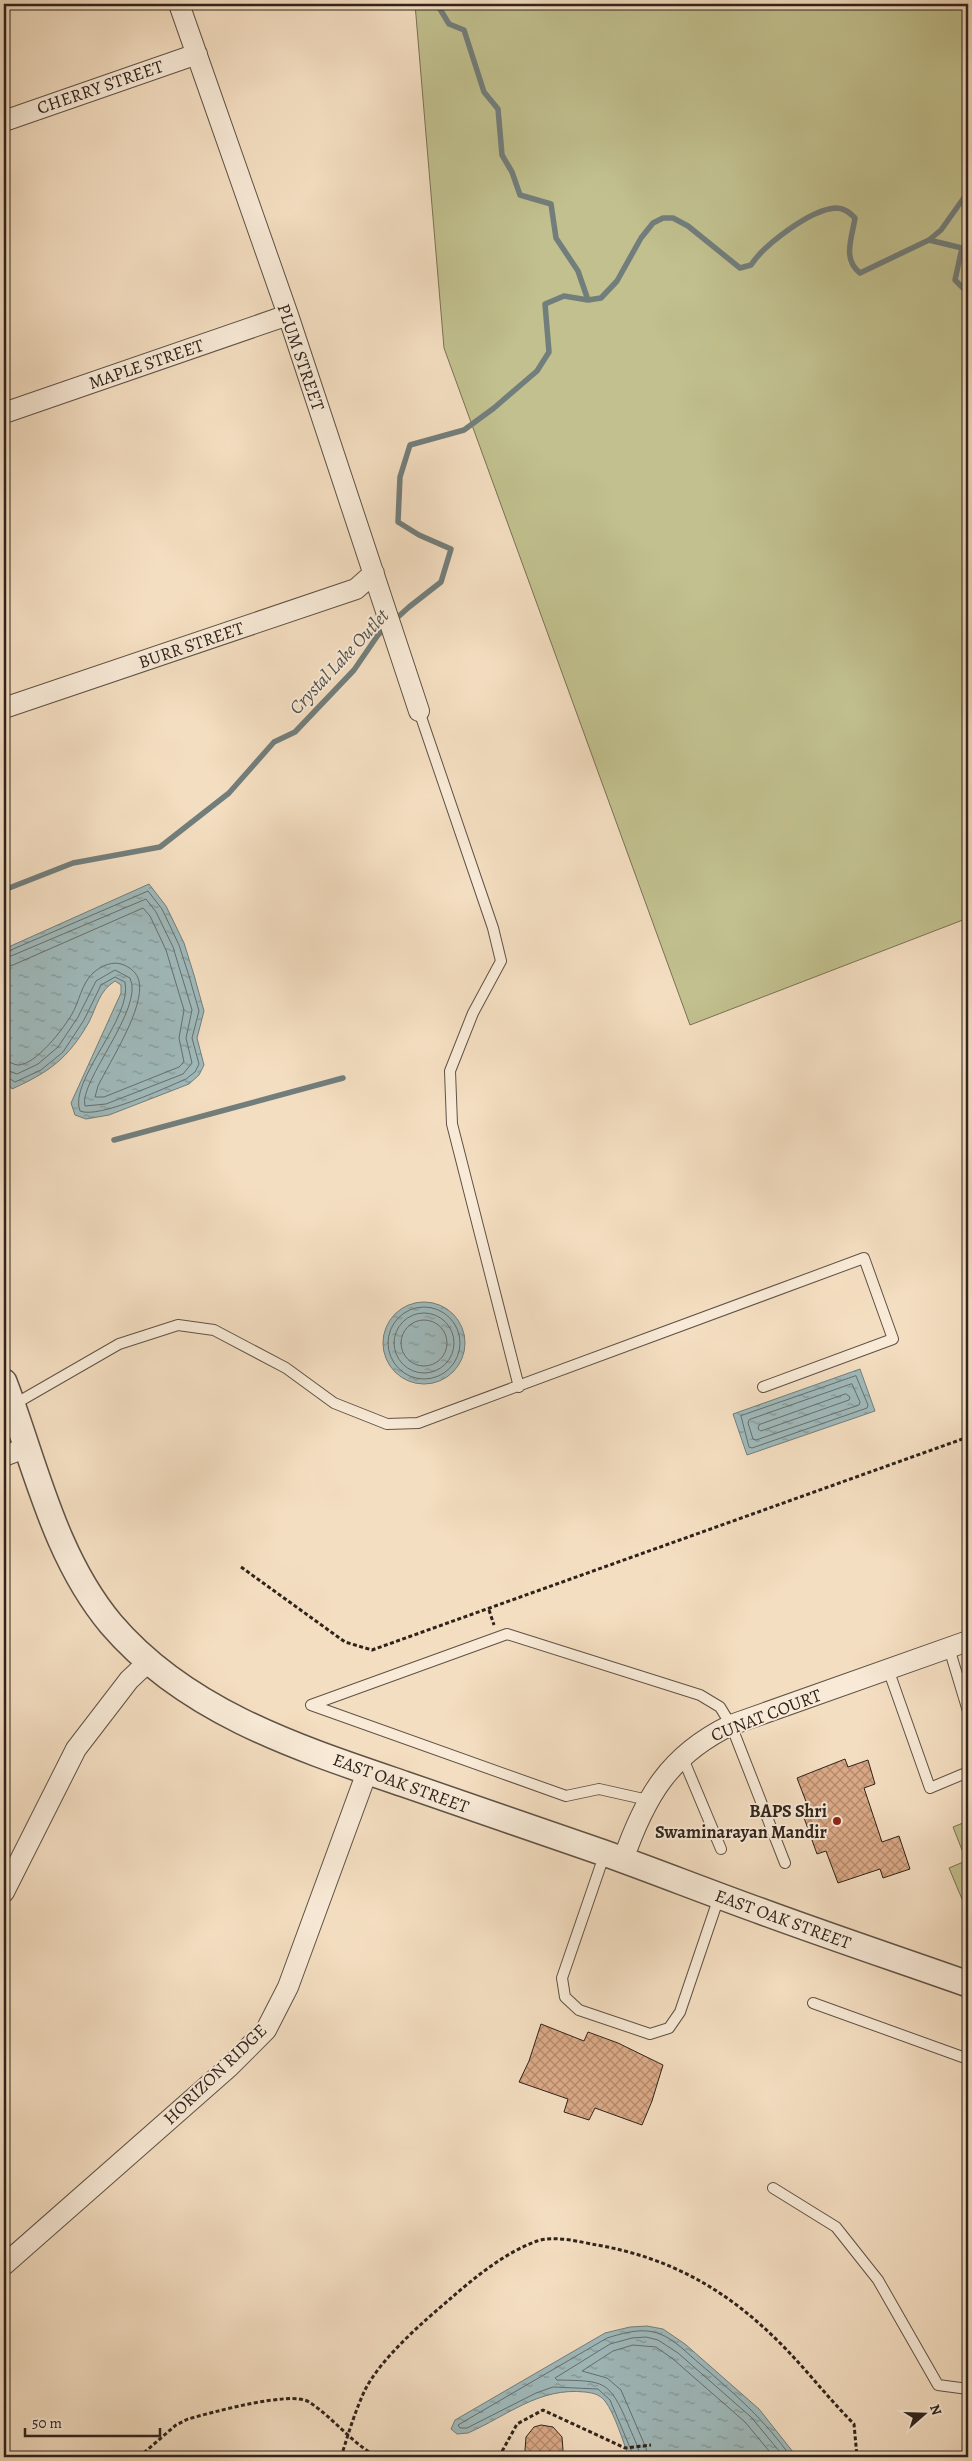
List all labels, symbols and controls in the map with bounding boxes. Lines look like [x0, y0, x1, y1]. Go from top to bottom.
street label: CHERRY STREET [34, 54, 167, 120]
street label: PLUM STREET [271, 300, 331, 414]
street label: MAPLE STREET [85, 333, 207, 395]
water label: Crystal Lake Outlet [283, 603, 396, 720]
street label: BURR STREET [135, 616, 247, 674]
street label: CUNAT COURT [707, 1683, 825, 1747]
street label: EAST OAK STREET [330, 1747, 473, 1819]
place label: BAPS Shri Swaminarayan Mandir [655, 1799, 828, 1844]
marker: BAPS Shri Swaminarayan Mandir [831, 1815, 843, 1827]
street label: EAST OAK STREET [712, 1883, 855, 1955]
street label: HORIZON RIDGE [158, 2018, 272, 2130]
north arrow [900, 2388, 950, 2438]
text: N [925, 2402, 946, 2418]
scale bar [25, 2406, 160, 2438]
text: 50 m [32, 2413, 62, 2433]

